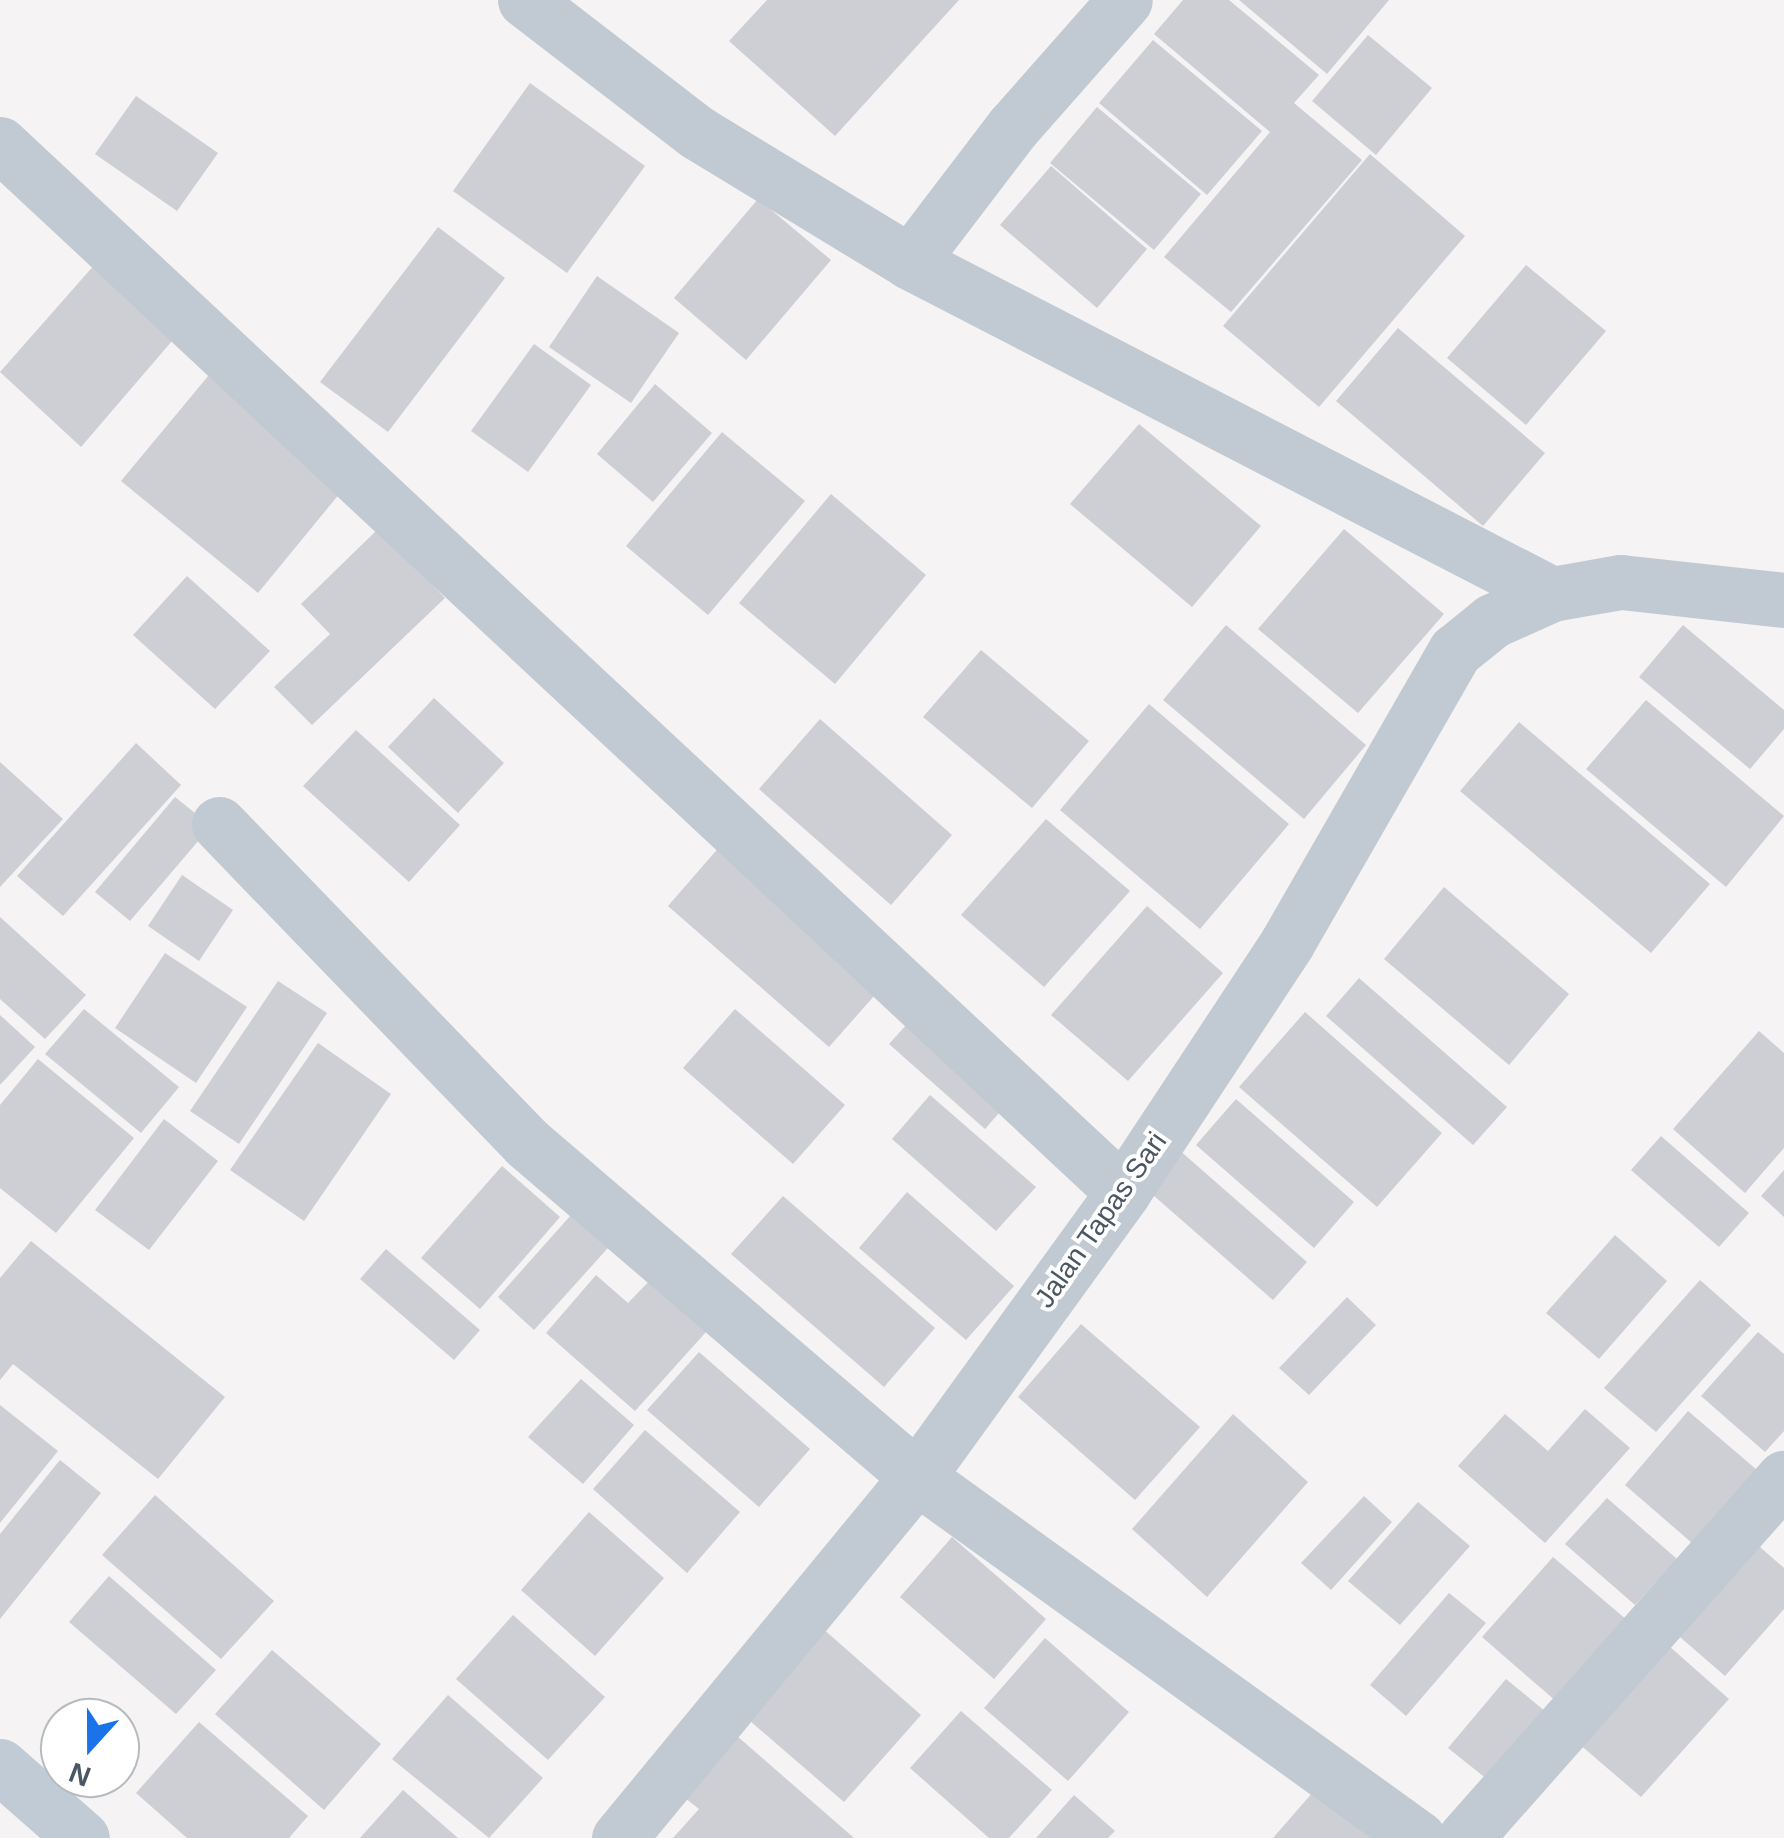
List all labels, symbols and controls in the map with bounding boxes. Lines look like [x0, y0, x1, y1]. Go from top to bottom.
street label: Jalan Tapas Sari [1028, 1126, 1174, 1314]
north arrow [40, 1698, 140, 1798]
text: N [65, 1757, 95, 1793]

